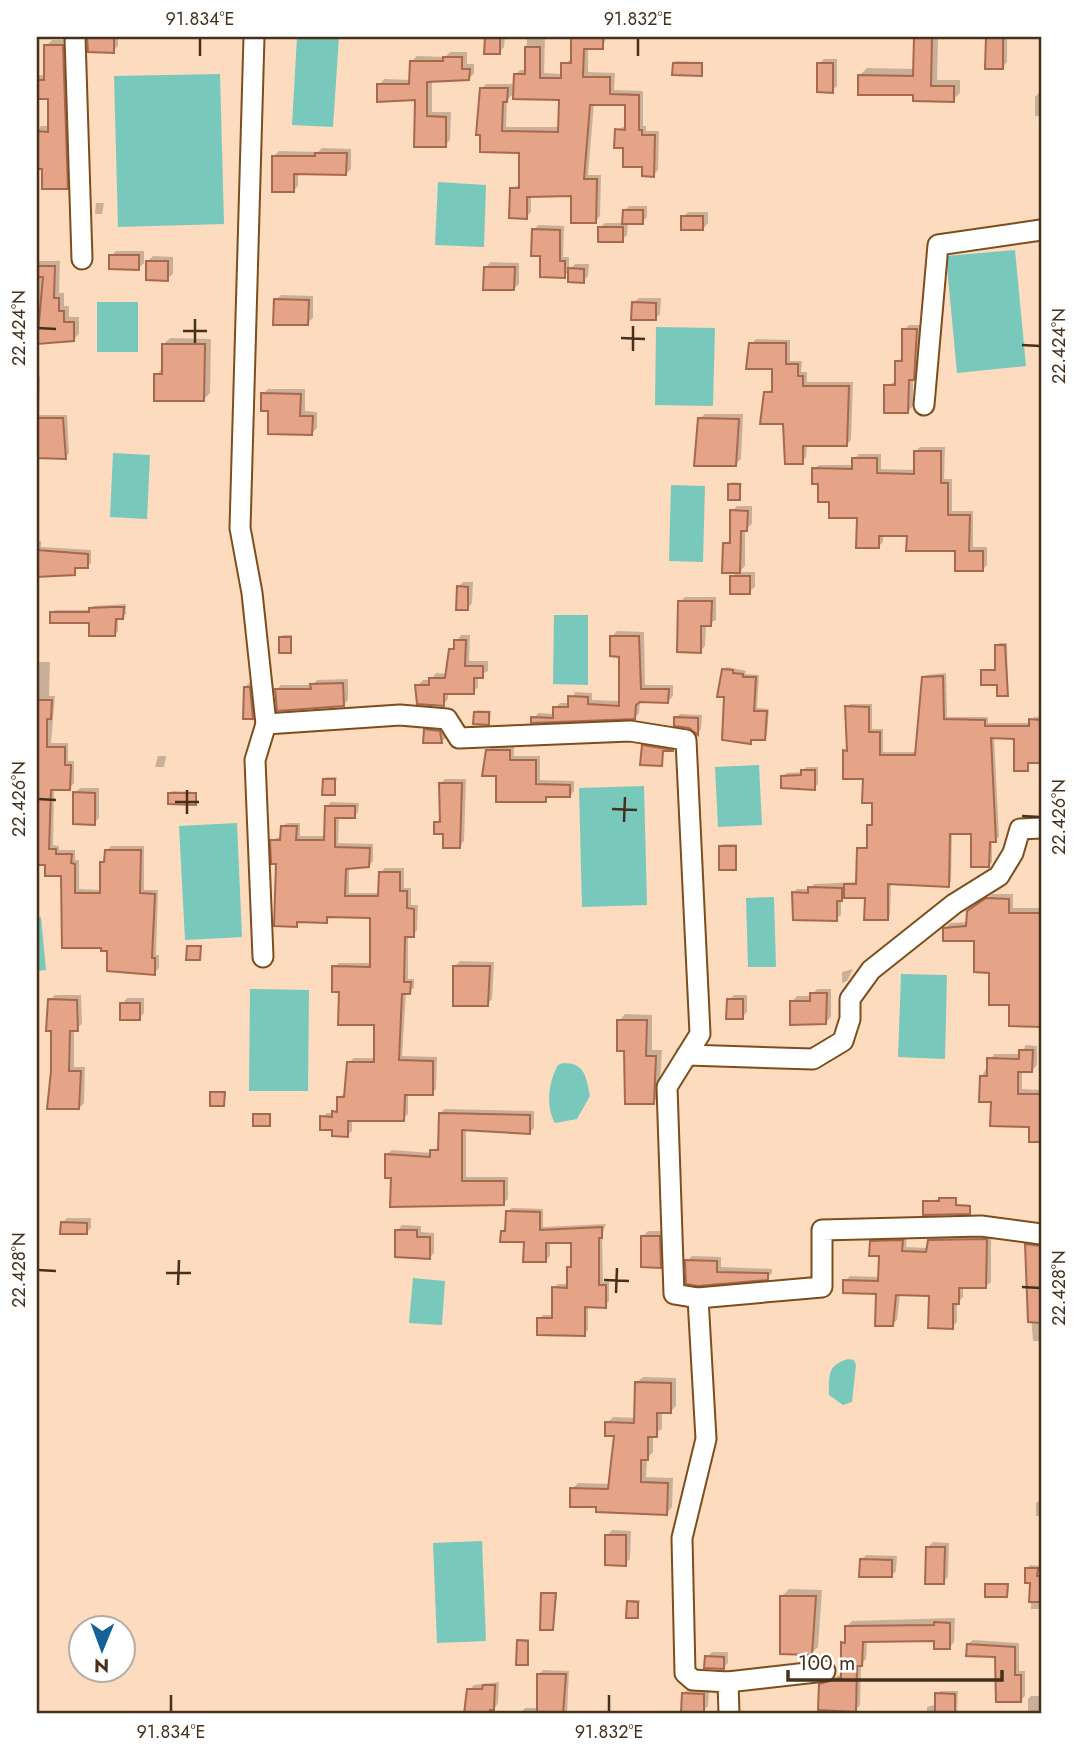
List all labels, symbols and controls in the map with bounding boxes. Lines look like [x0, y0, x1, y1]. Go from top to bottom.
text: 91.834°E [166, 6, 234, 32]
text: 91.832°E [604, 6, 672, 32]
text: 22.424°N [6, 290, 32, 366]
text: 22.424°N [1046, 308, 1072, 384]
text: 22.426°N [6, 761, 32, 837]
text: 22.426°N [1046, 779, 1072, 855]
text: 22.428°N [6, 1232, 32, 1308]
text: 22.428°N [1046, 1250, 1072, 1326]
north arrow [66, 1614, 136, 1684]
scale bar [788, 1639, 1001, 1683]
text: 100 m [798, 1648, 855, 1678]
text: N [94, 1652, 109, 1679]
text: 91.834°E [137, 1719, 205, 1745]
text: 91.832°E [575, 1719, 643, 1745]

